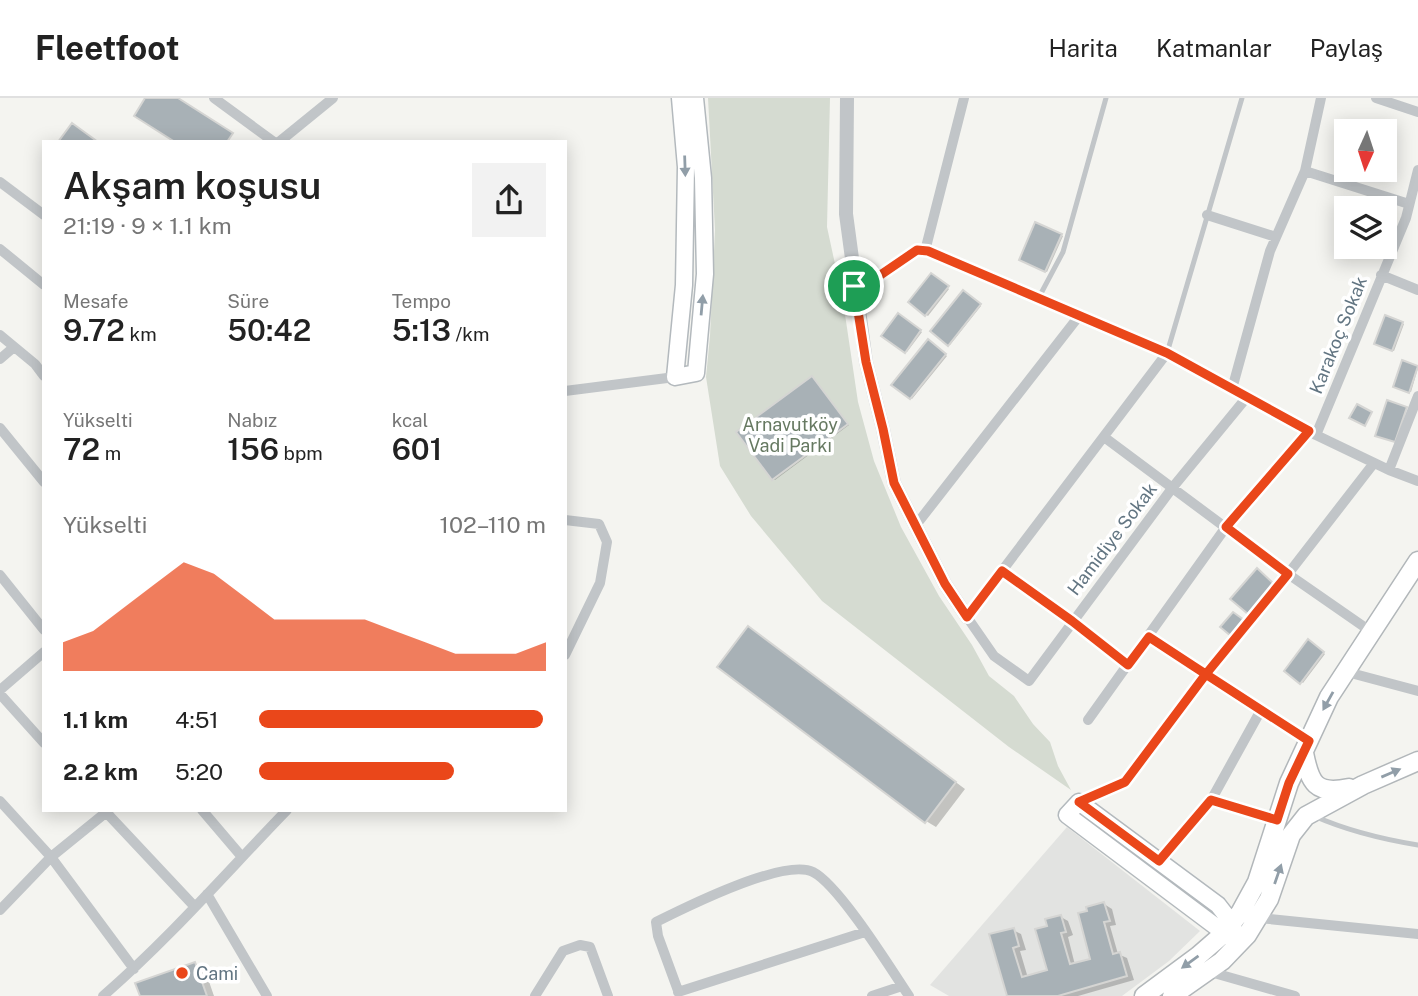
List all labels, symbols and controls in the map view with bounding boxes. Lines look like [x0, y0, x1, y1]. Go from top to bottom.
text: Fleetfoot [35, 29, 180, 67]
text: Harita [1049, 34, 1118, 62]
text: Katmanlar [1156, 34, 1272, 62]
text: Paylaş [1310, 34, 1383, 62]
north arrow [1334, 119, 1396, 182]
map controls [1334, 119, 1397, 259]
one-way arrow [680, 155, 691, 177]
text: Akşam koşusu [63, 163, 321, 208]
button: share [472, 163, 546, 237]
button: layers [1334, 196, 1397, 259]
text: 21:19 · 9 × 1.1 km [63, 212, 232, 239]
pin [824, 256, 884, 316]
icon: arrive [835, 267, 873, 305]
street label: Karakoç Sokak [1305, 273, 1371, 397]
text: Mesafe [63, 290, 128, 312]
text: Süre [227, 290, 269, 312]
text: Tempo [392, 290, 451, 312]
one-way arrow [697, 294, 708, 316]
text: 9.72 [63, 312, 125, 348]
text: 50:42 [227, 312, 311, 348]
text: 5:13 [392, 312, 451, 348]
text: km [125, 323, 157, 345]
text: /km [451, 323, 489, 345]
text: Yükselti [63, 409, 133, 431]
text: Nabız [227, 409, 277, 431]
text: kcal [392, 409, 428, 431]
park label: Arnavutköy Vadi Parkı [742, 414, 838, 456]
text: 72 [63, 431, 100, 467]
text: 156 [227, 431, 279, 467]
text: 601 [392, 431, 442, 467]
text: m [100, 442, 121, 464]
text: bpm [279, 442, 323, 464]
street label: Hamidiye Sokak [1063, 479, 1161, 599]
text: Yükselti [63, 511, 147, 538]
text: 102–110 m [440, 511, 546, 538]
one-way arrow [1322, 691, 1334, 710]
text: 1.1 km [63, 706, 128, 733]
text: 4:51 [175, 706, 219, 733]
text: 2.2 km [63, 758, 138, 785]
text: 5:20 [175, 758, 223, 785]
one-way arrow [1380, 768, 1401, 779]
one-way arrow [1273, 863, 1284, 884]
one-way arrow [1181, 955, 1199, 969]
place label: Cami [196, 963, 238, 984]
marker: Cami [174, 965, 190, 981]

